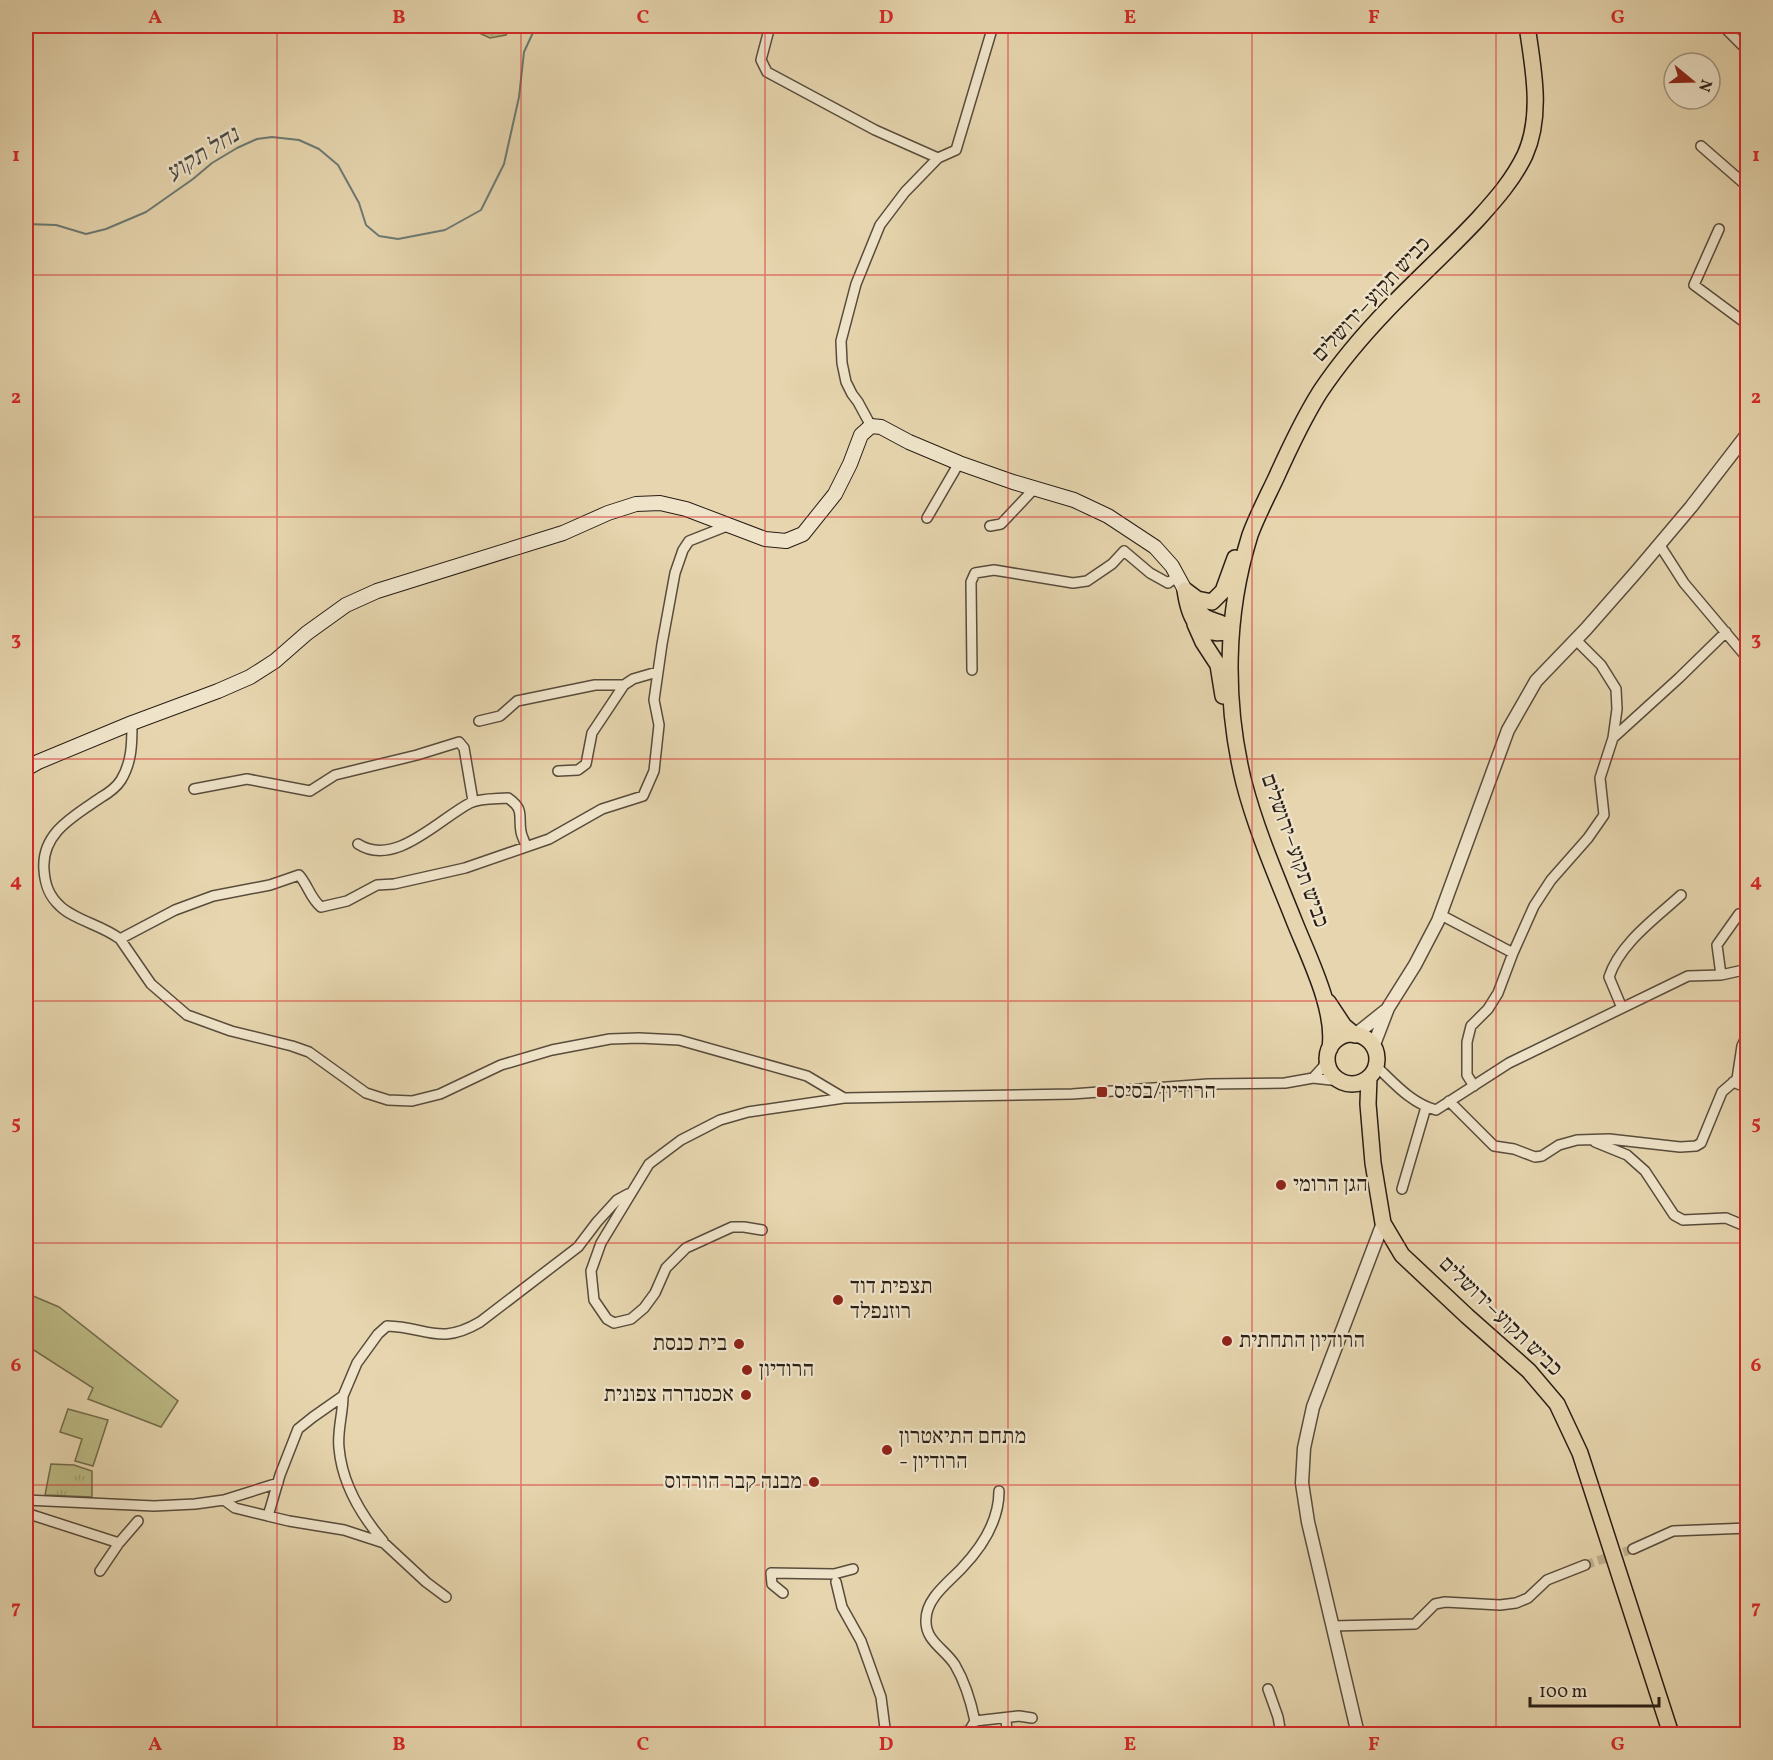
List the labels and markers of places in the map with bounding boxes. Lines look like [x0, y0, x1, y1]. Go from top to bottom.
place label: הרודיון/בסיס [1114, 1077, 1216, 1108]
marker: הרודיון/בסיס [1095, 1085, 1109, 1099]
place label: הגן הרומי [1293, 1170, 1368, 1201]
marker: הגן הרומי [1274, 1178, 1288, 1192]
place label: תצפית דוד רוזנפלד [850, 1272, 933, 1328]
marker: תצפית דוד רוזנפלד [831, 1293, 845, 1307]
place label: הרודיון התחתית [1239, 1326, 1365, 1357]
place label: בית כנסת [653, 1329, 727, 1360]
marker: הרודיון התחתית [1220, 1334, 1234, 1348]
marker: בית כנסת [732, 1337, 746, 1351]
place label: הרודיון [759, 1355, 814, 1386]
marker: הרודיון [740, 1363, 754, 1377]
place label: אכסנדרה צפונית [604, 1380, 734, 1411]
marker: אכסנדרה צפונית [739, 1388, 753, 1402]
place label: מתחם התיאטרון - הרודיון [899, 1422, 1026, 1478]
marker: מתחם התיאטרון - הרודיון [880, 1443, 894, 1457]
place label: מבנה קבר הורדוס [664, 1467, 802, 1498]
marker: מבנה קבר הורדוס [807, 1475, 821, 1489]

